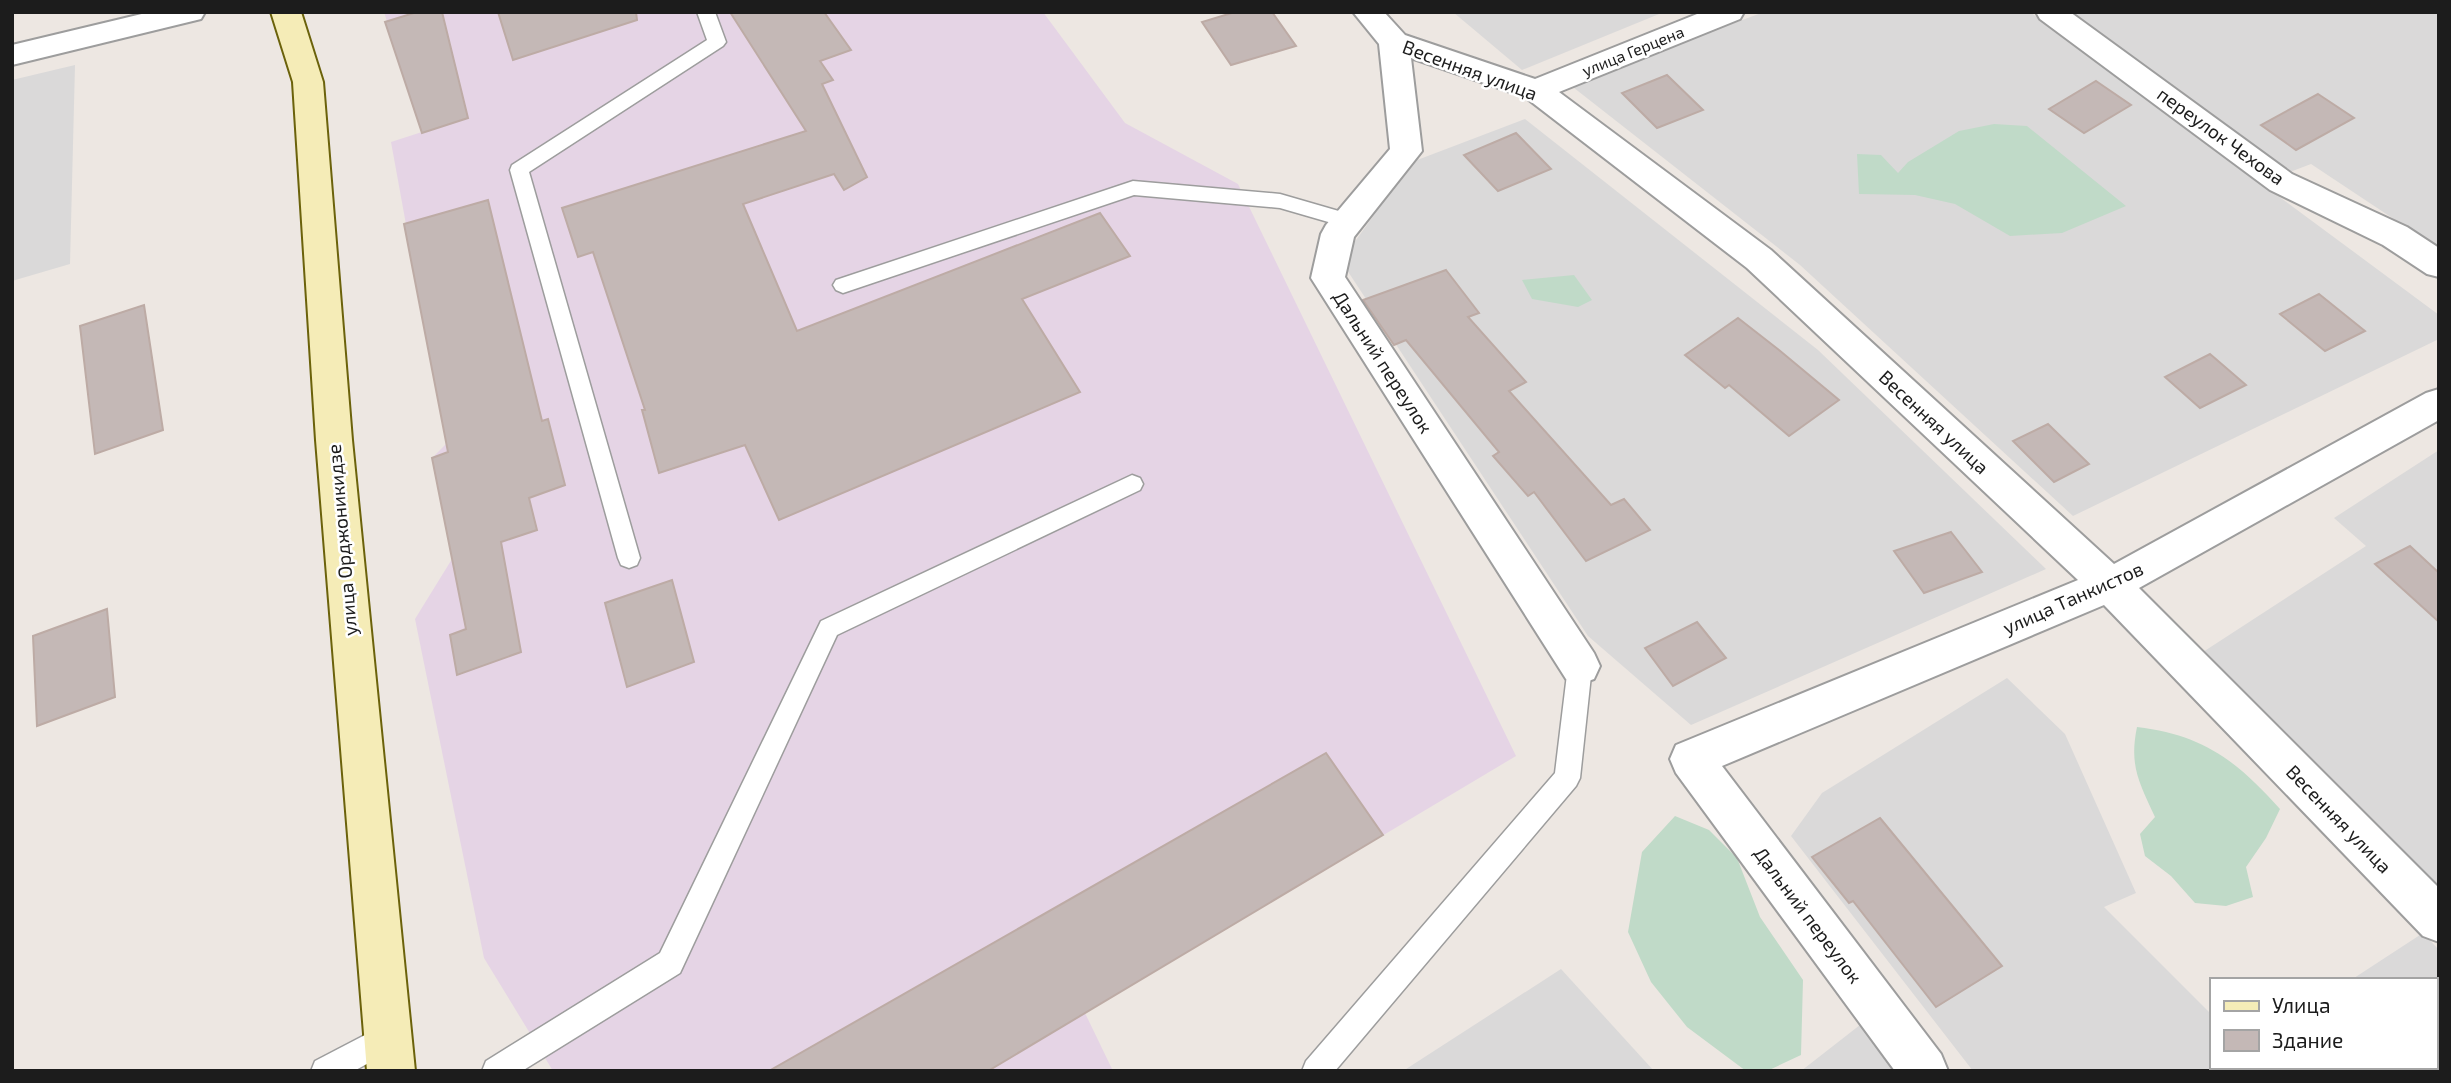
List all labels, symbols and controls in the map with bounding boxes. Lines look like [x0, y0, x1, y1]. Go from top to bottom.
street label: улица Герцена [1579, 21, 1687, 81]
street label: Весенняя улица [1399, 35, 1541, 105]
street label: переулок Чехова [2153, 82, 2289, 190]
street label: Дальний переулок [1328, 286, 1438, 438]
street label: Весенняя улица [1874, 365, 1994, 479]
street label: улица Орджоникидзе [322, 443, 362, 637]
street label: улица Танкистов [1999, 556, 2147, 640]
street label: Весенняя улица [2281, 760, 2397, 878]
street label: Дальний переулок [1749, 842, 1867, 988]
legend [2210, 978, 2437, 1069]
text: Улица [2272, 992, 2331, 1017]
text: Здание [2272, 1027, 2343, 1052]

